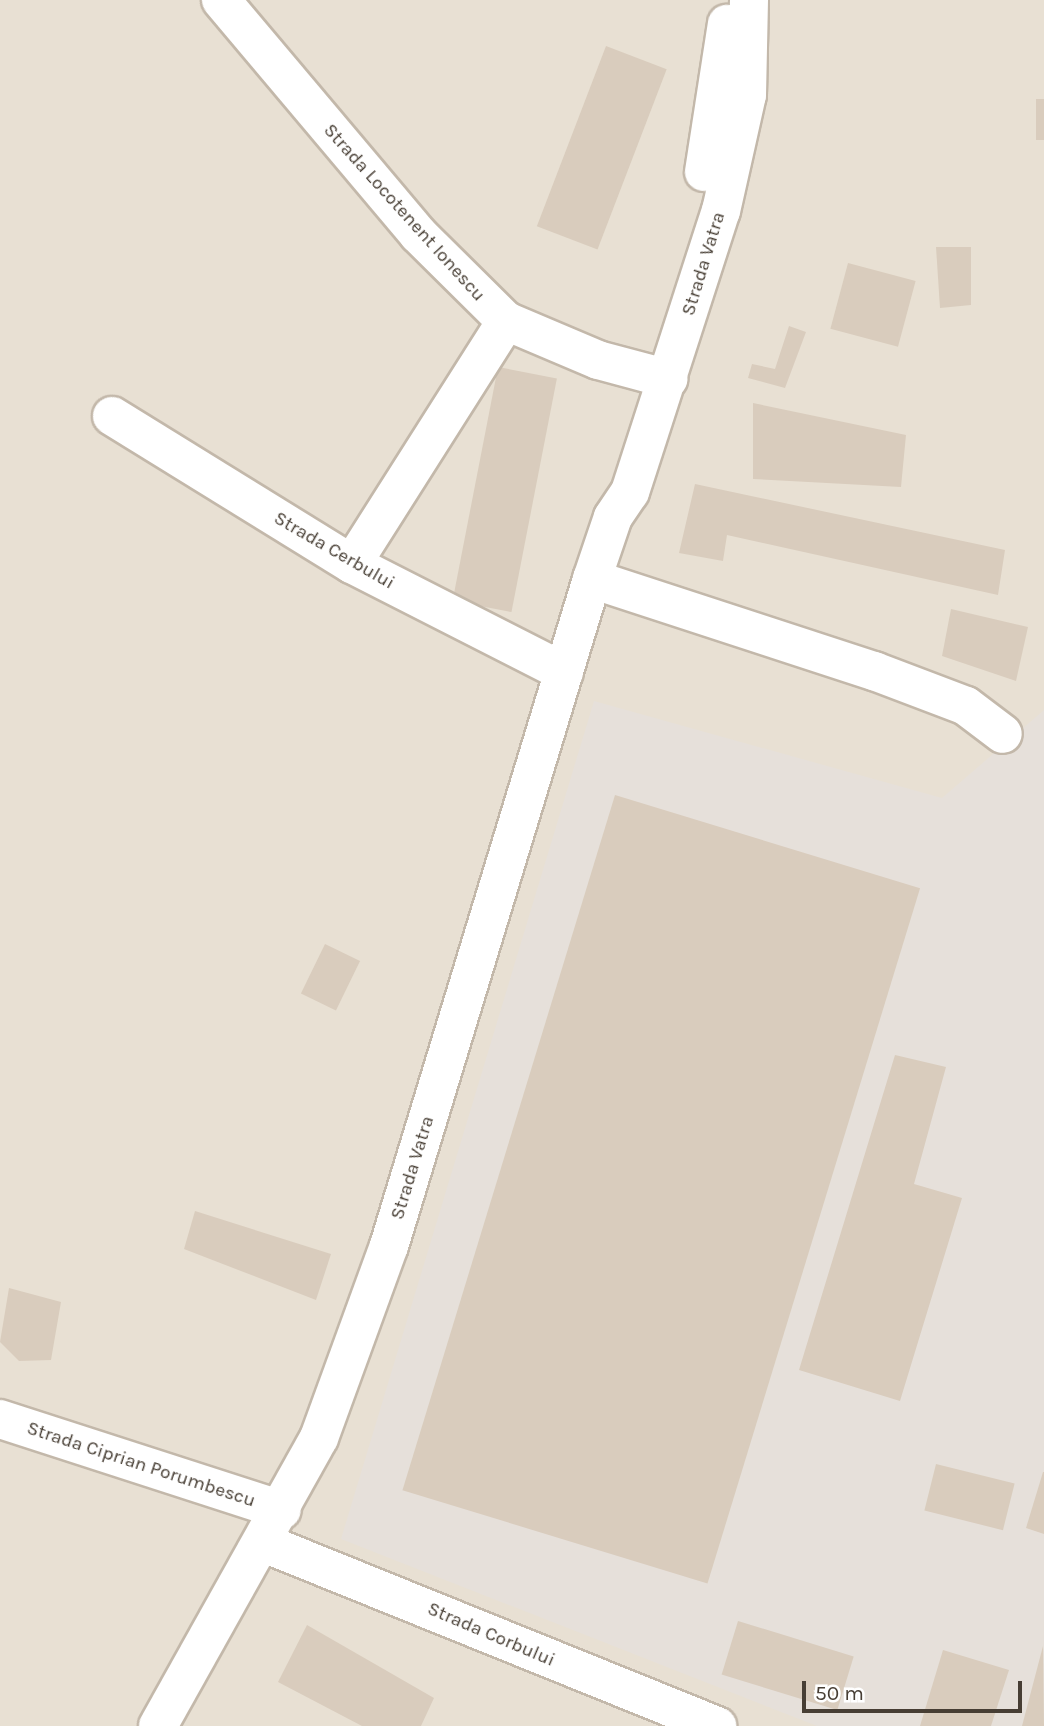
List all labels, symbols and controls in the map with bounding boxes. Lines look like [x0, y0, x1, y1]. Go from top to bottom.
street label: Strada Locotenent Ionescu [318, 119, 490, 307]
street label: Strada Vatra [677, 209, 731, 319]
street label: Strada Cerbului [270, 507, 398, 595]
street label: Strada Vatra [386, 1113, 440, 1223]
street label: Strada Ciprian Porumbescu [24, 1417, 258, 1513]
street label: Strada Corbului [424, 1598, 558, 1672]
scale bar [806, 1666, 1026, 1710]
text: 50 m [815, 1681, 864, 1705]

